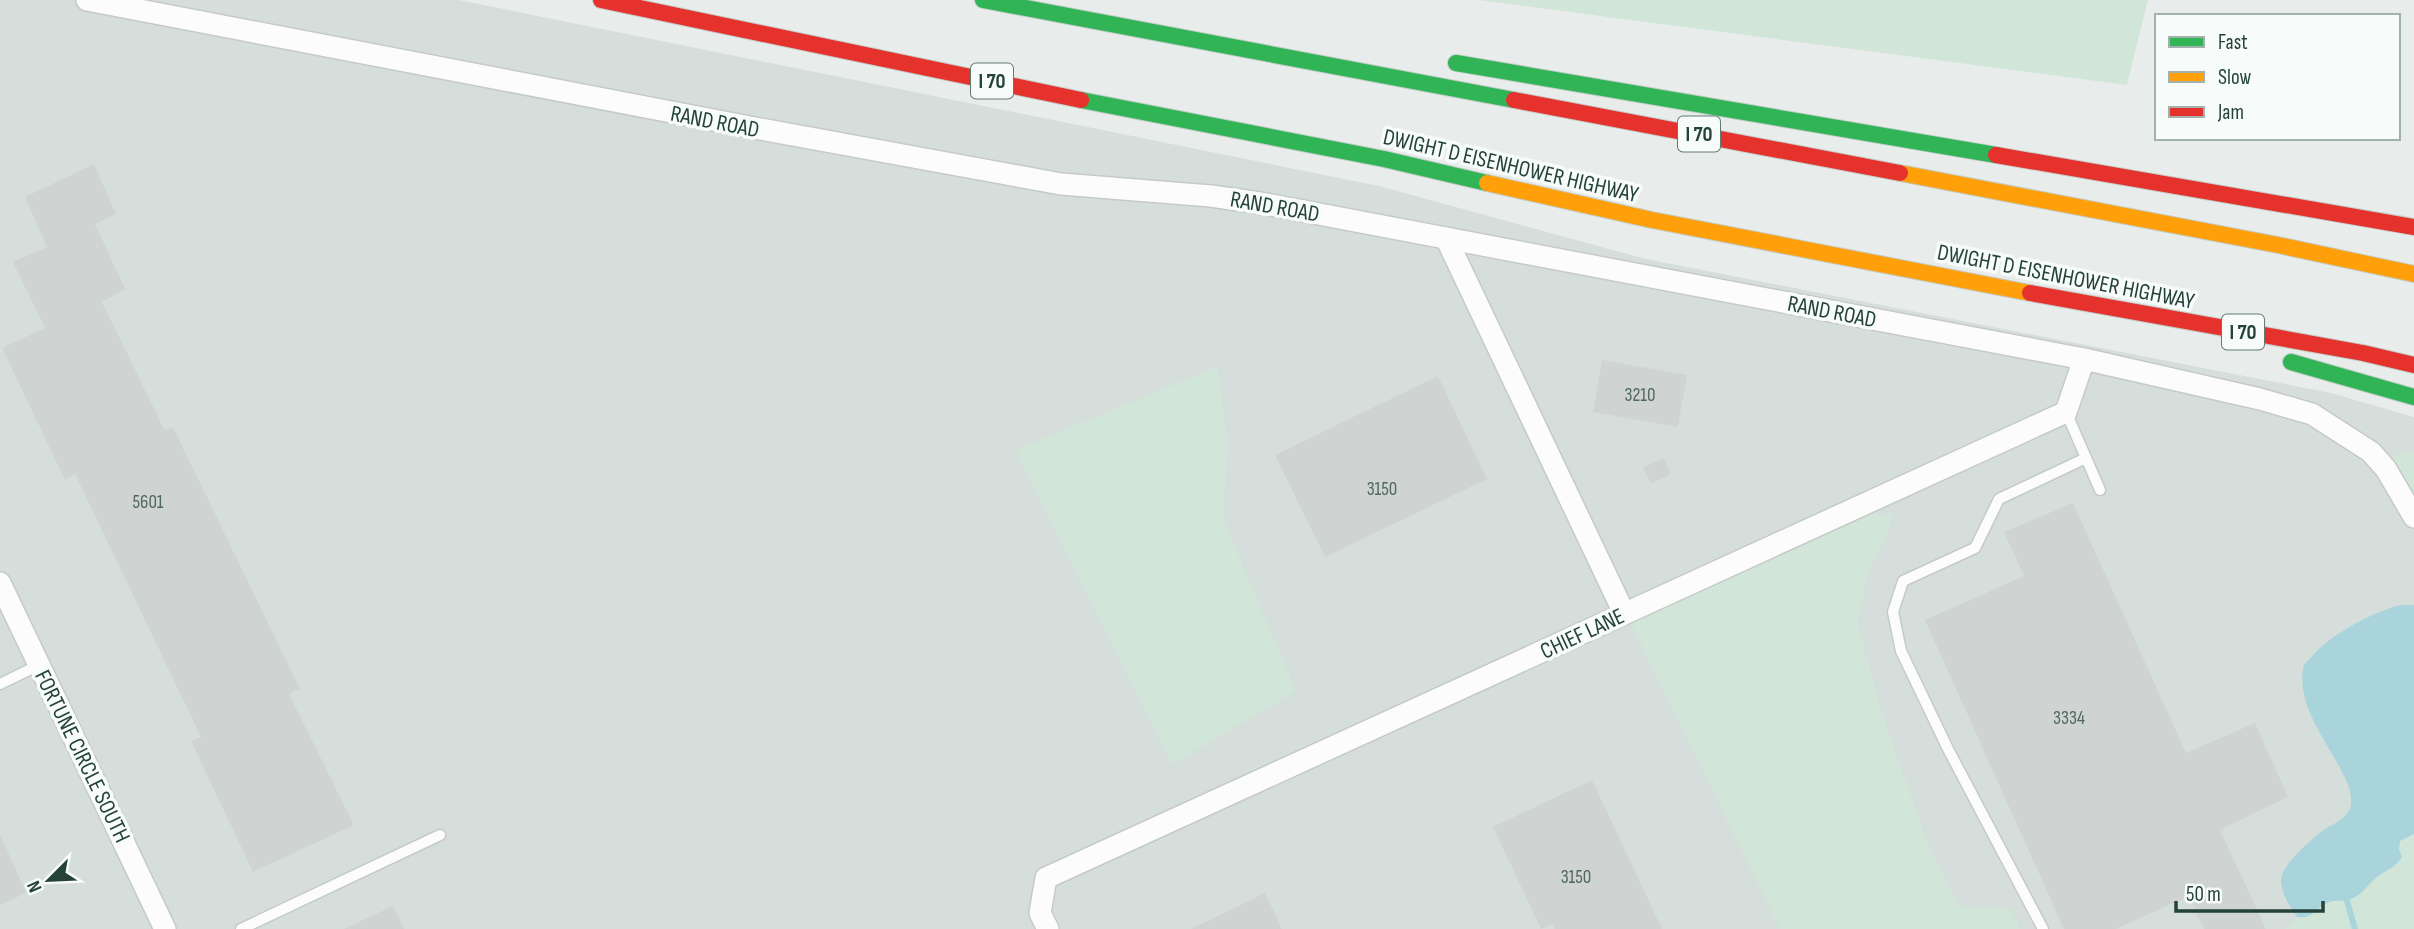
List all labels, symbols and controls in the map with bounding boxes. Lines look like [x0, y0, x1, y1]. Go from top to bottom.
legend [2155, 14, 2400, 140]
text: Fast [2218, 30, 2248, 55]
road number: I 70 [971, 64, 1013, 98]
text: Slow [2218, 65, 2252, 90]
street label: RAND ROAD [668, 100, 762, 144]
text: Jam [2217, 100, 2244, 125]
road number: I 70 [1678, 116, 1720, 152]
street label: DWIGHT D EISENHOWER HIGHWAY [1380, 123, 1642, 209]
street label: RAND ROAD [1228, 185, 1321, 229]
street label: DWIGHT D EISENHOWER HIGHWAY [1935, 238, 2197, 316]
street label: RAND ROAD [1785, 290, 1879, 334]
road number: I 70 [2222, 314, 2264, 350]
house number: 3210 [1625, 384, 1656, 407]
house number: 3150 [1367, 478, 1397, 501]
house number: 5601 [132, 491, 164, 514]
street label: CHIEF LANE [1536, 602, 1629, 666]
street label: FORTUNE CIRCLE SOUTH [28, 666, 136, 847]
house number: 3334 [2053, 707, 2085, 730]
north arrow [14, 845, 84, 915]
house number: 3150 [1561, 866, 1591, 889]
scale bar [2176, 870, 2323, 914]
text: N [22, 877, 47, 896]
text: 50 m [2186, 882, 2221, 907]

